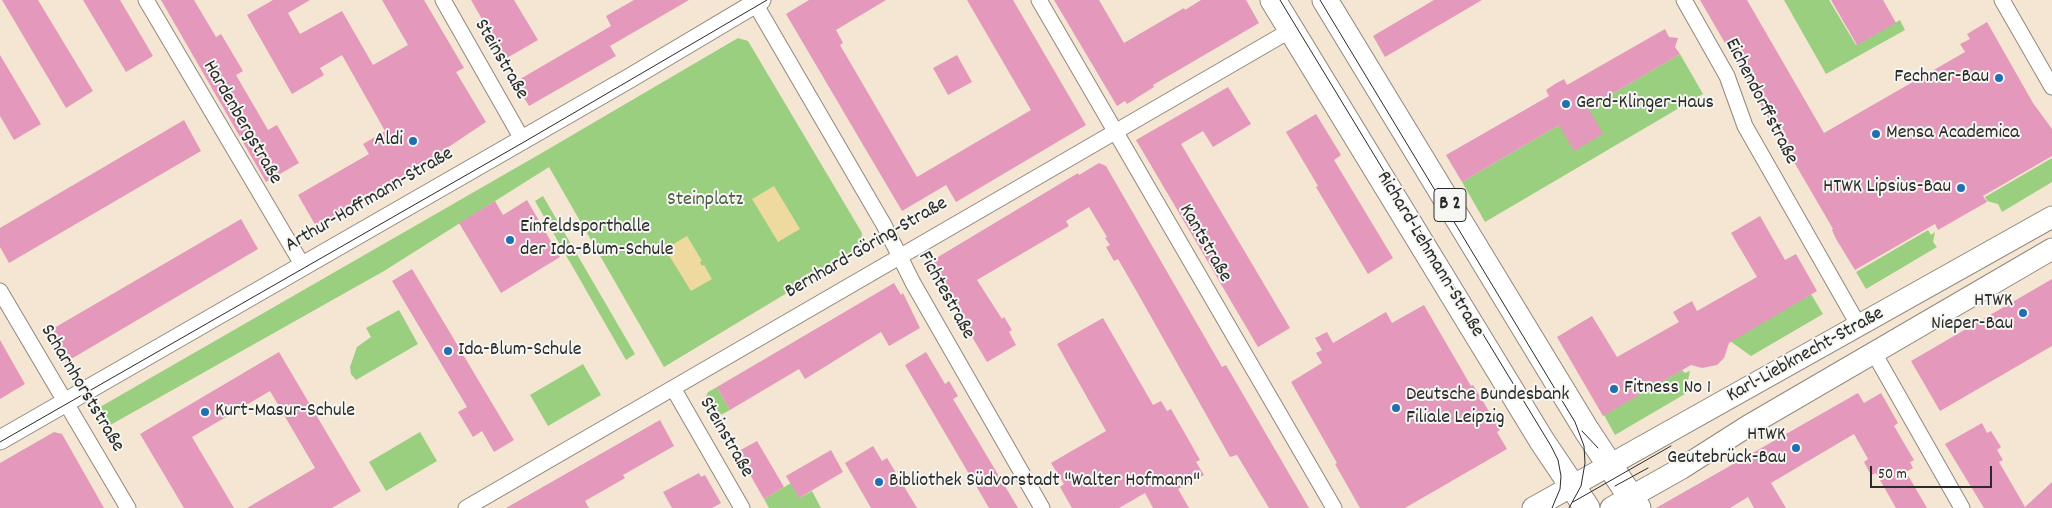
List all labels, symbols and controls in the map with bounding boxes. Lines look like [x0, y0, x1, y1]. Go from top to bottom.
street label: Steinstraße [467, 16, 533, 104]
street label: Eichendorffstraße [1718, 35, 1802, 169]
street label: Hardenbergstraße [196, 57, 286, 189]
place label: Fechner-Bau [1894, 66, 1989, 90]
marker: Fechner-Bau [1993, 72, 2005, 84]
place label: Gerd-Klinger-Haus [1576, 92, 1714, 116]
marker: Gerd-Klinger-Haus [1560, 98, 1572, 110]
place label: Mensa Academica [1886, 122, 2019, 146]
marker: Mensa Academica [1870, 128, 1882, 140]
place label: Aldi [374, 129, 403, 153]
marker: Aldi [407, 135, 419, 147]
street label: Arthur-Hoffmann-Straße [282, 143, 458, 259]
street label: Richard-Lehmann-Straße [1370, 168, 1488, 342]
place label: HTWK Lipsius-Bau [1823, 176, 1951, 200]
marker: HTWK Lipsius-Bau [1955, 182, 1967, 194]
road number: B 2 [1434, 188, 1466, 222]
park label: Steinplatz [667, 189, 743, 213]
street label: Bernhard-Göring-Straße [782, 193, 952, 305]
street label: Kantstraße [1172, 201, 1236, 287]
place label: Einfeldsporthalle der Ida-Blum-Schule [520, 216, 674, 263]
marker: Einfeldsporthalle der Ida-Blum-Schule [504, 234, 516, 246]
street label: Fichtestraße [911, 248, 979, 344]
place label: HTWK Nieper-Bau [1931, 290, 2013, 337]
street label: Karl-Liebknecht-Straße [1723, 303, 1889, 409]
marker: HTWK Nieper-Bau [2017, 307, 2029, 319]
street label: Scharnhorststraße [34, 321, 128, 457]
place label: Ida-Blum-Schule [458, 339, 581, 363]
marker: Ida-Blum-Schule [442, 345, 454, 357]
place label: Fitness No 1 [1624, 377, 1711, 401]
marker: Fitness No 1 [1608, 383, 1620, 395]
place label: Deutsche Bundesbank Filiale Leipzig [1406, 384, 1570, 431]
street label: Steinstraße [692, 394, 758, 482]
place label: Kurt-Masur-Schule [215, 400, 355, 424]
marker: Deutsche Bundesbank Filiale Leipzig [1390, 402, 1402, 414]
marker: Kurt-Masur-Schule [199, 406, 211, 418]
place label: HTWK Geutebrück-Bau [1667, 424, 1786, 471]
marker: HTWK Geutebrück-Bau [1790, 442, 1802, 454]
scale bar [1872, 456, 1994, 488]
text: 50 m [1878, 464, 1907, 486]
place label: Bibliothek Südvorstadt "Walter Hofmann" [889, 470, 1200, 494]
marker: Bibliothek Südvorstadt "Walter Hofmann" [873, 476, 885, 488]

